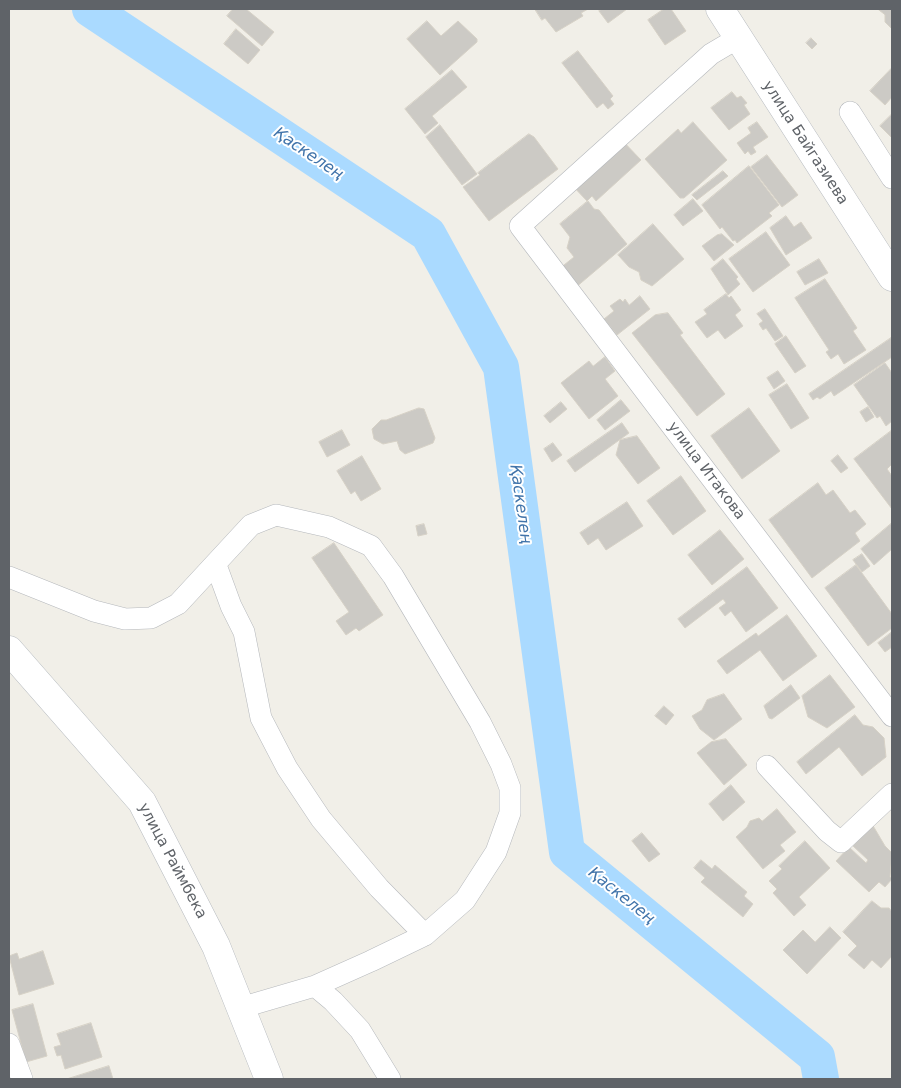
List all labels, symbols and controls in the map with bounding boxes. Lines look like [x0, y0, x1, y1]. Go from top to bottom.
street label: улица Байгазиева [758, 78, 852, 208]
water label: Қаскелең [269, 124, 347, 184]
street label: улица Итакова [663, 419, 749, 523]
water label: Қаскелең [505, 463, 535, 545]
street label: улица Раймбека [134, 800, 210, 922]
water label: Қаскелең [584, 863, 658, 929]

